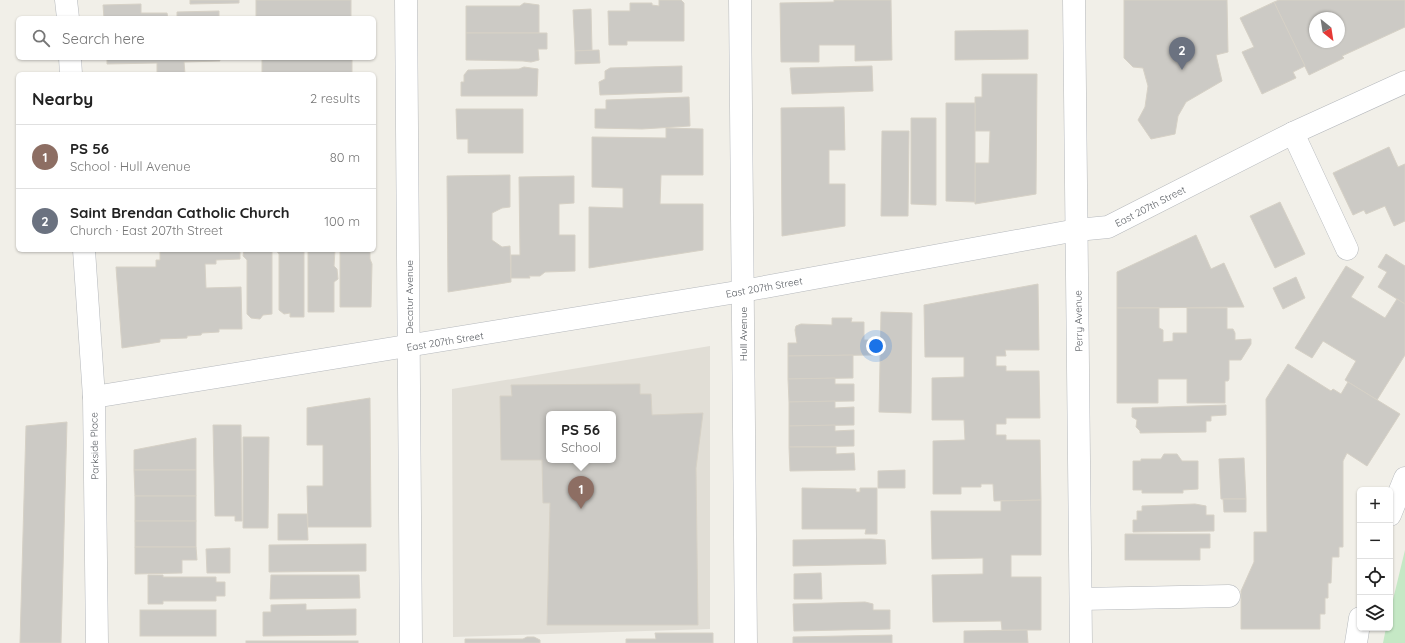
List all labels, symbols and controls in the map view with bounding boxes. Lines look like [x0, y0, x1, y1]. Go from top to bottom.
north arrow [1309, 12, 1345, 48]
search box [16, 16, 376, 60]
icon: search [30, 27, 52, 49]
text: Search here [62, 29, 145, 48]
pin: 2 [1169, 37, 1195, 70]
text: Nearby [32, 88, 93, 109]
text: 2 results [310, 90, 360, 106]
text: PS 56 [70, 139, 109, 158]
text: 1 [42, 149, 48, 165]
text: 80 m [330, 149, 360, 165]
text: School · Hull Avenue [70, 158, 191, 174]
street label: East 207th Street [1113, 183, 1188, 230]
text: Saint Brendan Catholic Church [70, 203, 289, 222]
text: 2 [41, 213, 49, 229]
text: 100 m [324, 213, 360, 229]
text: Church · East 207th Street [70, 222, 223, 238]
street label: Decatur Avenue [403, 260, 416, 334]
street label: East 207th Street [725, 274, 804, 301]
street label: Perry Avenue [1071, 290, 1086, 352]
street label: Hull Avenue [737, 306, 750, 361]
street label: East 207th Street [406, 329, 485, 354]
your location [866, 336, 886, 356]
popup [546, 411, 616, 463]
street label: Parkside Place [87, 412, 102, 480]
text: PS 56 [561, 420, 600, 439]
text: School [561, 439, 601, 455]
pin: 1 [568, 476, 594, 509]
map controls [1357, 487, 1393, 631]
button: + [1357, 487, 1393, 523]
button: − [1357, 523, 1393, 559]
button: locate [1357, 559, 1393, 595]
button: layers [1357, 595, 1393, 631]

